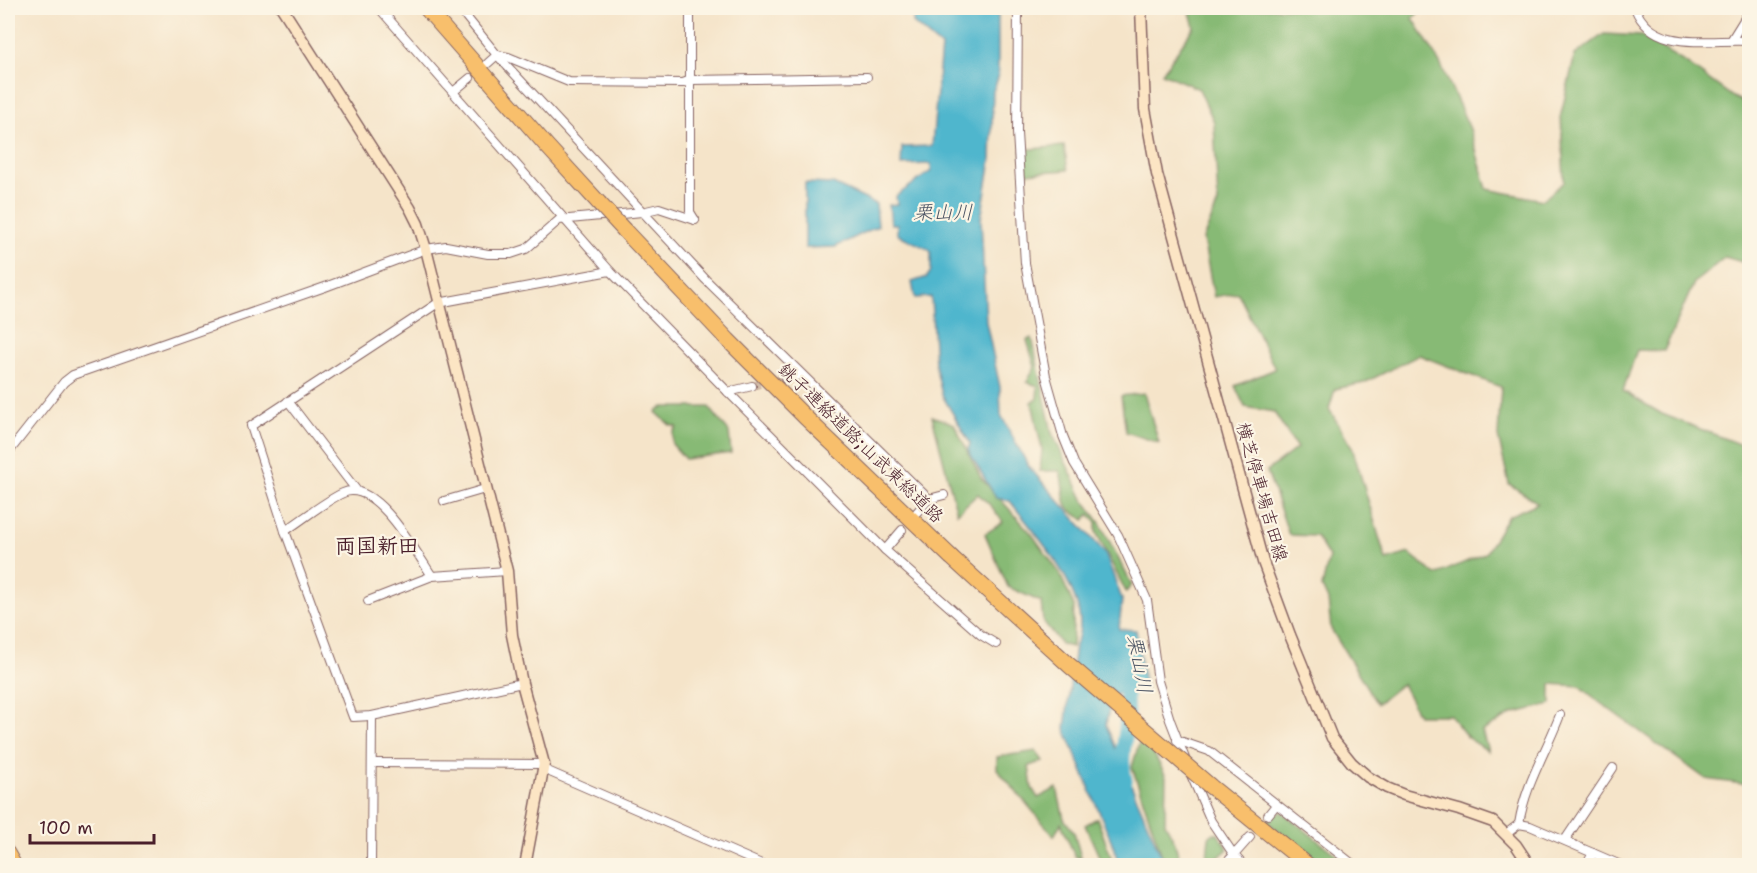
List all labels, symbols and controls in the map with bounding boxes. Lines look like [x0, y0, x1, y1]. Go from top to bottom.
water label: 栗山川 [913, 199, 973, 225]
street label: 銚子連絡道路;山武東総道路 [773, 358, 949, 528]
street label: 横芝停車場吉田線 [1231, 419, 1293, 565]
district label: 両国新田 [335, 532, 419, 560]
water label: 栗山川 [1122, 632, 1158, 696]
scale bar [30, 807, 154, 845]
text: 100 m [39, 816, 93, 840]

